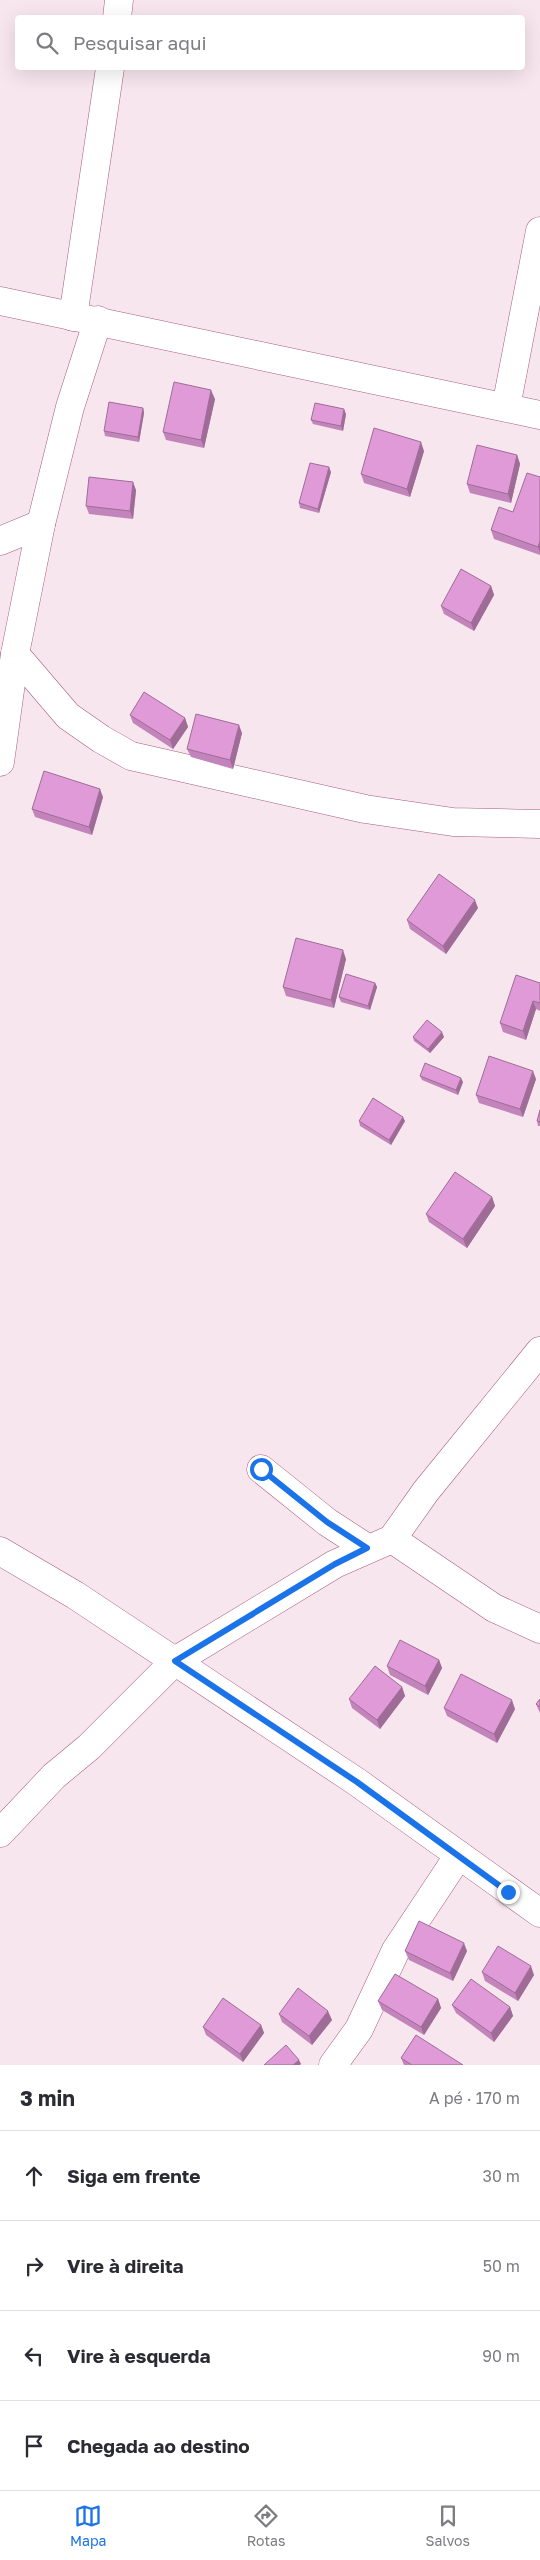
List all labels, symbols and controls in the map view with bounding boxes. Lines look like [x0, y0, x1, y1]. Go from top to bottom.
search box [15, 15, 525, 70]
icon: search [33, 29, 61, 57]
text: Pesquisar aqui [73, 31, 207, 54]
route start [250, 1458, 273, 1481]
route end [497, 1881, 520, 1904]
text: 3 min [20, 2085, 75, 2111]
text: A pé · 170 m [429, 2088, 520, 2108]
icon: ahead [20, 2162, 48, 2190]
text: Siga em frente [67, 2164, 201, 2187]
text: 30 m [483, 2166, 520, 2186]
icon: right [20, 2252, 48, 2280]
text: Vire à direita [67, 2254, 184, 2277]
text: 50 m [483, 2256, 520, 2276]
icon: left [20, 2342, 48, 2370]
text: Vire à esquerda [67, 2344, 210, 2367]
text: 90 m [482, 2346, 520, 2366]
icon: arrive [20, 2432, 48, 2460]
text: Chegada ao destino [67, 2434, 250, 2457]
tab: Mapa [70, 2502, 107, 2549]
tab: Rotas [247, 2502, 285, 2549]
tab: Salvos [425, 2502, 470, 2549]

